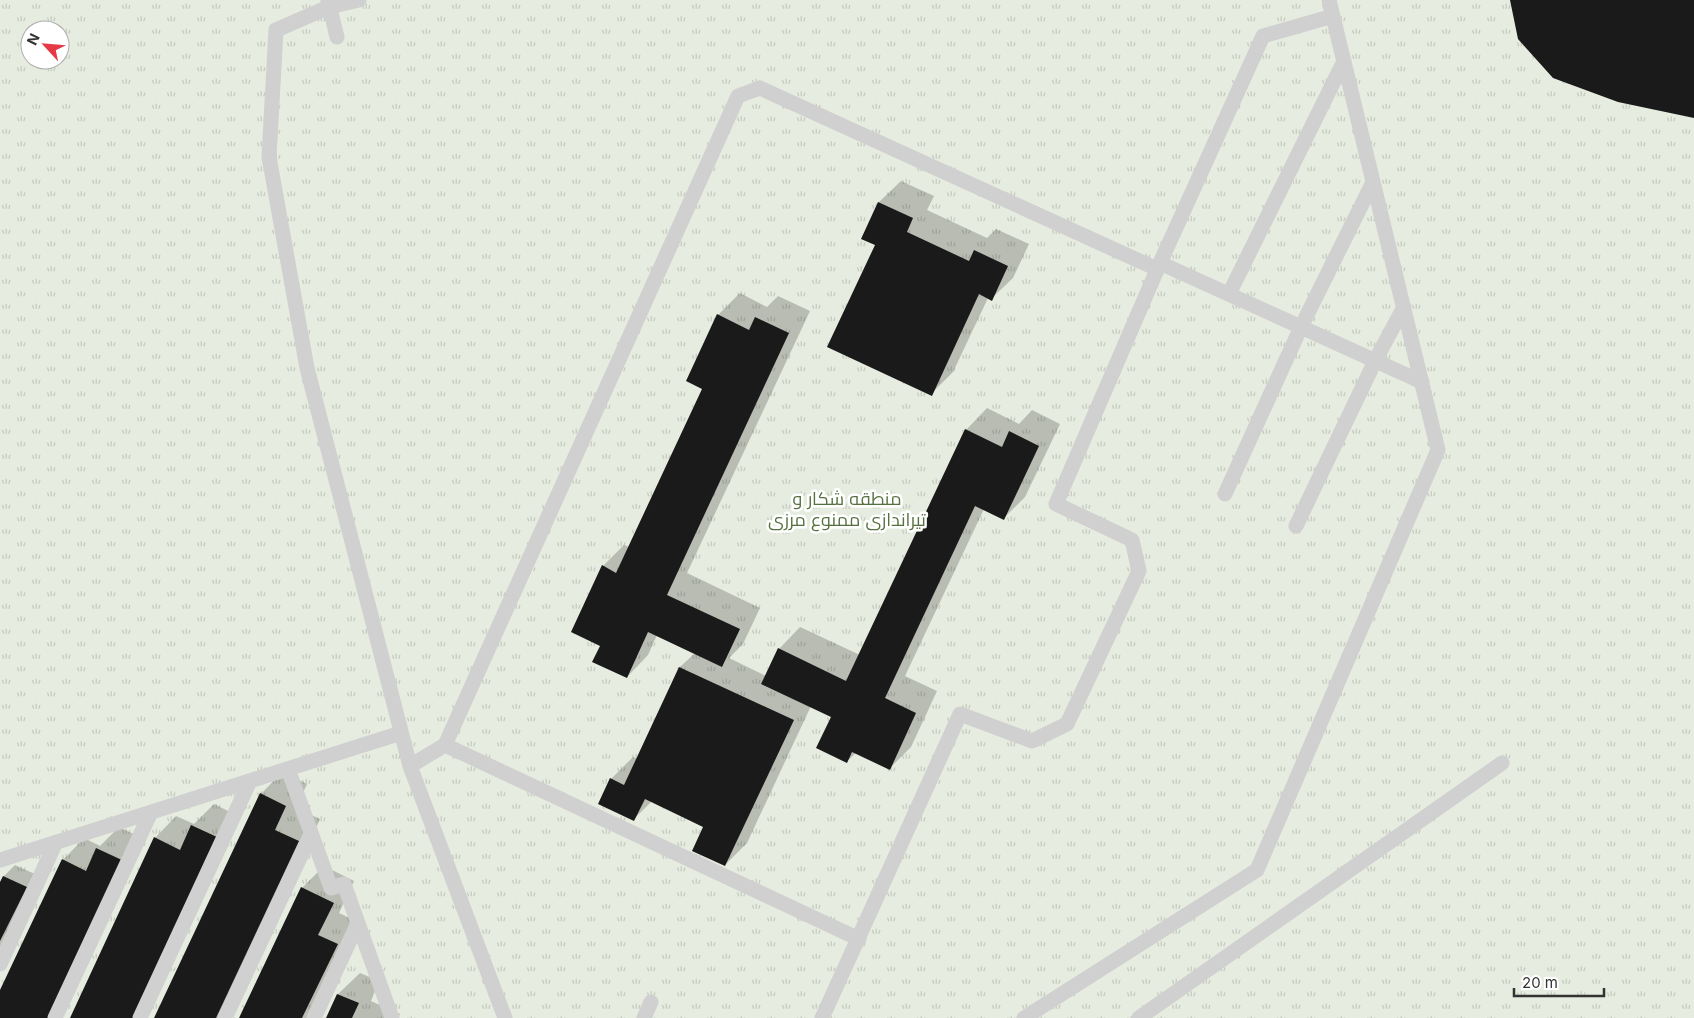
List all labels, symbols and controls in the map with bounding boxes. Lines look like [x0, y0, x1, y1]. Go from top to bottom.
north arrow [20, 20, 70, 70]
text: N [23, 31, 43, 48]
park label: منطقه شکار و تیراندازی ممنوع مرزی [768, 488, 926, 532]
scale bar [1514, 966, 1604, 998]
text: 20 m [1522, 973, 1558, 992]

